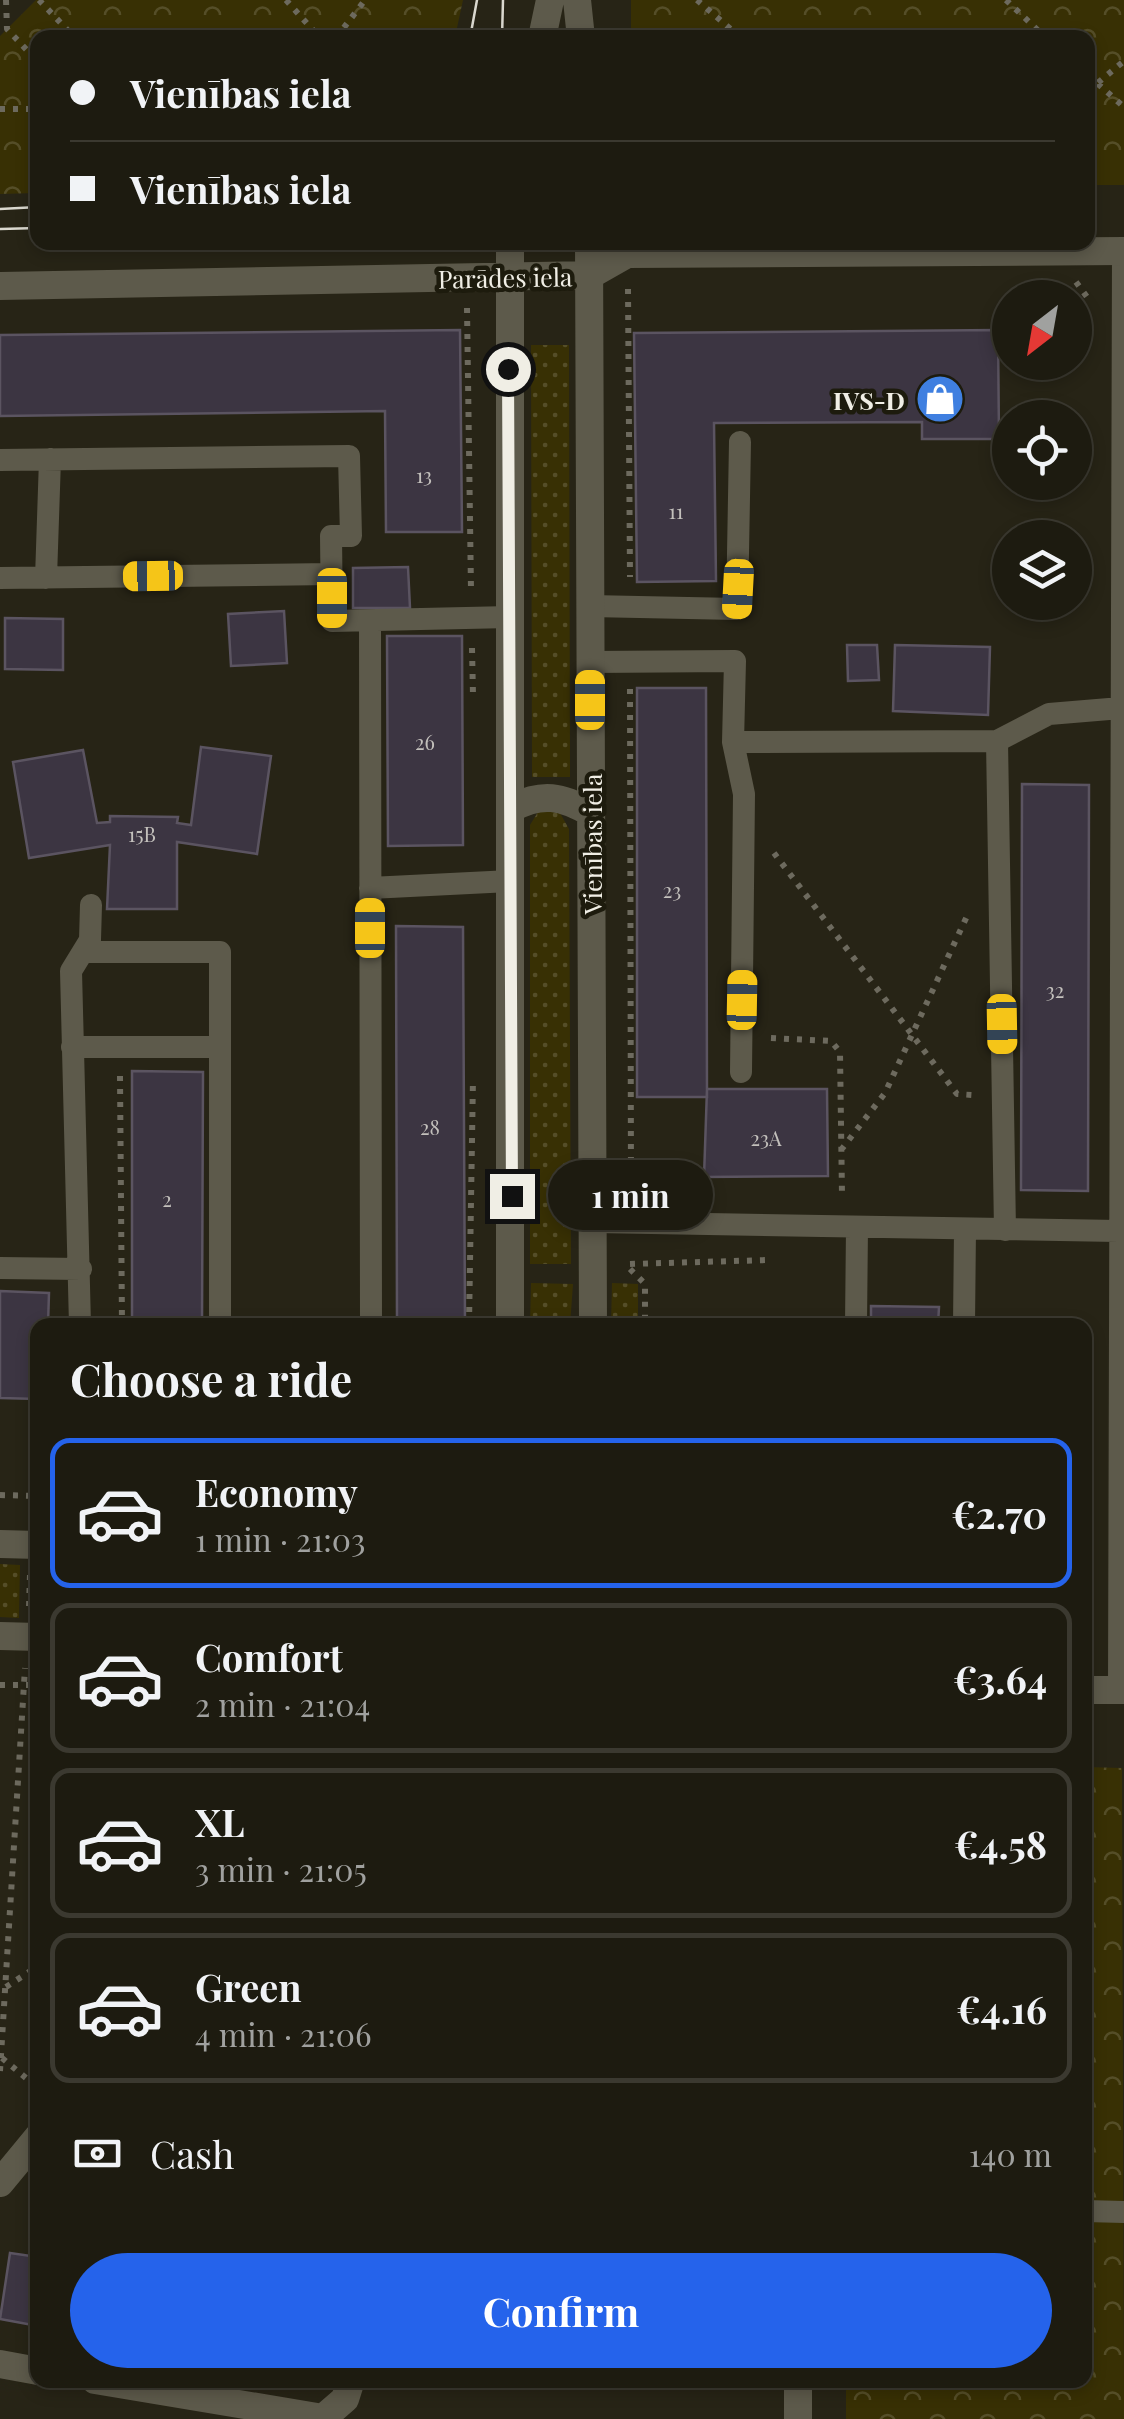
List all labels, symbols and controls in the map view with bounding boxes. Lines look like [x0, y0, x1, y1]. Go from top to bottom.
text: Vienības iela [130, 67, 351, 118]
text: Vienības iela [130, 163, 351, 214]
street label: Parādes iela [437, 259, 573, 295]
north arrow [992, 280, 1092, 380]
map controls [992, 280, 1092, 620]
route start [486, 347, 531, 392]
shop icon: IVS-D [914, 373, 966, 425]
place label: IVS-D [833, 383, 905, 416]
button: locate [992, 400, 1092, 500]
house number: 13 [416, 461, 432, 488]
house number: 11 [669, 497, 683, 524]
button: layers [992, 520, 1092, 620]
car [721, 558, 755, 620]
car [123, 560, 183, 592]
car [317, 568, 347, 628]
car [575, 670, 605, 730]
house number: 26 [415, 728, 435, 755]
street label: Vienības iela [575, 773, 608, 915]
house number: 15B [128, 820, 156, 847]
house number: 23 [663, 876, 681, 903]
car [355, 898, 385, 958]
car [726, 970, 758, 1030]
house number: 32 [1046, 976, 1064, 1003]
car [986, 994, 1018, 1054]
house number: 28 [420, 1113, 440, 1140]
house number: 23A [750, 1124, 782, 1151]
callout: 1 min [547, 1161, 712, 1231]
text: 1 min [591, 1173, 670, 1216]
route end [490, 1174, 535, 1219]
house number: 2 [162, 1185, 172, 1212]
text: Choose a ride [70, 1348, 352, 1408]
text: Economy [195, 1466, 358, 1517]
icon: car [75, 1468, 165, 1558]
text: €2.70 [952, 1488, 1047, 1539]
text: 1 min · 21:03 [195, 1517, 365, 1560]
text: Comfort [195, 1631, 343, 1682]
icon: car [75, 1633, 165, 1723]
text: €3.64 [953, 1653, 1047, 1704]
text: 2 min · 21:04 [195, 1682, 370, 1725]
text: XL [195, 1796, 244, 1847]
icon: car [75, 1798, 165, 1888]
text: €4.58 [954, 1818, 1047, 1869]
text: 3 min · 21:05 [195, 1847, 367, 1890]
text: Green [195, 1961, 302, 2012]
icon: car [75, 1963, 165, 2053]
text: €4.16 [957, 1983, 1047, 2034]
text: 4 min · 21:06 [195, 2012, 371, 2055]
icon: cash [70, 2126, 125, 2181]
text: Cash [150, 2128, 234, 2179]
text: 140 m [969, 2132, 1052, 2175]
button: Confirm [70, 2253, 1052, 2368]

